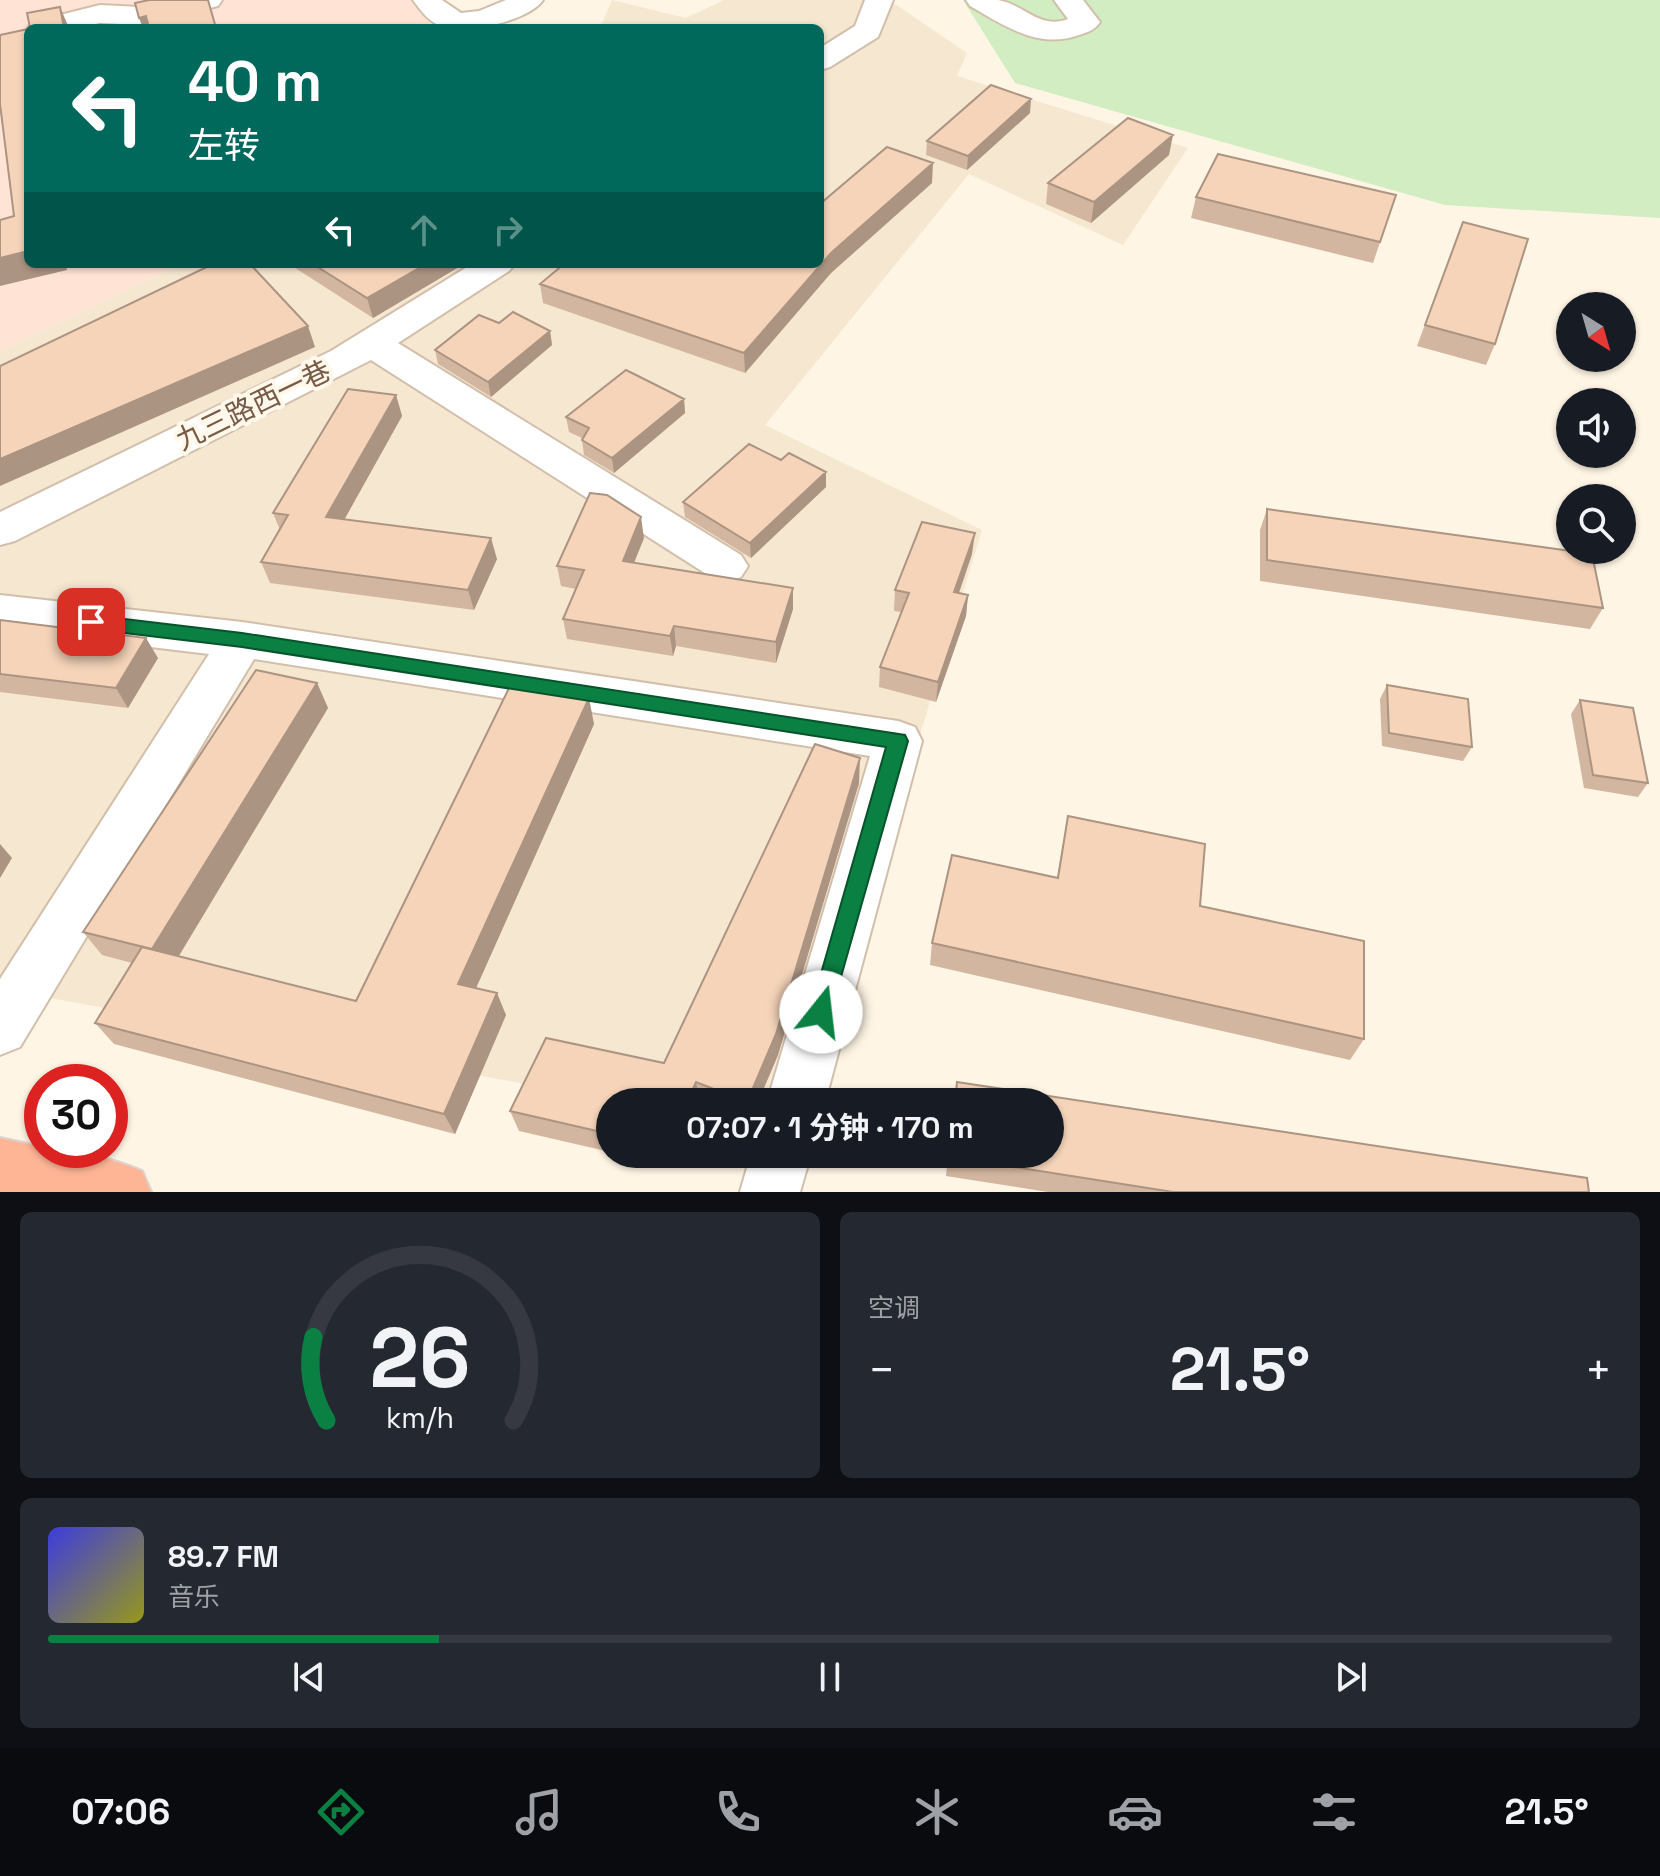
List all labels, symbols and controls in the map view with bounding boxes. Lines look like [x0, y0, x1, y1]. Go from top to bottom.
text: 40 m [188, 46, 322, 117]
icon: left [56, 56, 160, 160]
text: 左转 [188, 123, 260, 169]
icon: left [318, 208, 362, 252]
icon: ahead [402, 208, 446, 252]
icon: right [486, 208, 530, 252]
north arrow [1556, 292, 1636, 372]
map controls [1556, 292, 1636, 564]
street label: 九三路西一巷 [170, 352, 336, 458]
button: sound [1556, 388, 1636, 468]
button: search [1556, 484, 1636, 564]
pin [57, 588, 125, 656]
icon: arrive [69, 600, 113, 644]
position arrow [779, 970, 863, 1054]
speed limit sign: 30 [24, 1064, 128, 1168]
text: 07:07 · 1 分钟 · 170 m [686, 1108, 974, 1147]
text: 空调 [868, 1291, 920, 1325]
text: 26 [370, 1305, 470, 1411]
text: 21.5° [1170, 1331, 1310, 1408]
text: − [868, 1342, 895, 1398]
text: + [1585, 1342, 1612, 1398]
text: km/h [386, 1400, 454, 1436]
text: 89.7 FM [168, 1537, 279, 1576]
text: 音乐 [168, 1580, 220, 1614]
icon: previous [287, 1655, 331, 1699]
icon: pause [808, 1655, 852, 1699]
icon: next [1329, 1655, 1373, 1699]
icon: directions [313, 1784, 369, 1840]
icon: music [511, 1784, 567, 1840]
icon: phone [710, 1784, 766, 1840]
icon: climate [909, 1784, 965, 1840]
icon: car [1107, 1784, 1163, 1840]
icon: filters [1306, 1784, 1362, 1840]
text: 07:06 [71, 1789, 170, 1835]
text: 21.5° [1504, 1789, 1589, 1835]

